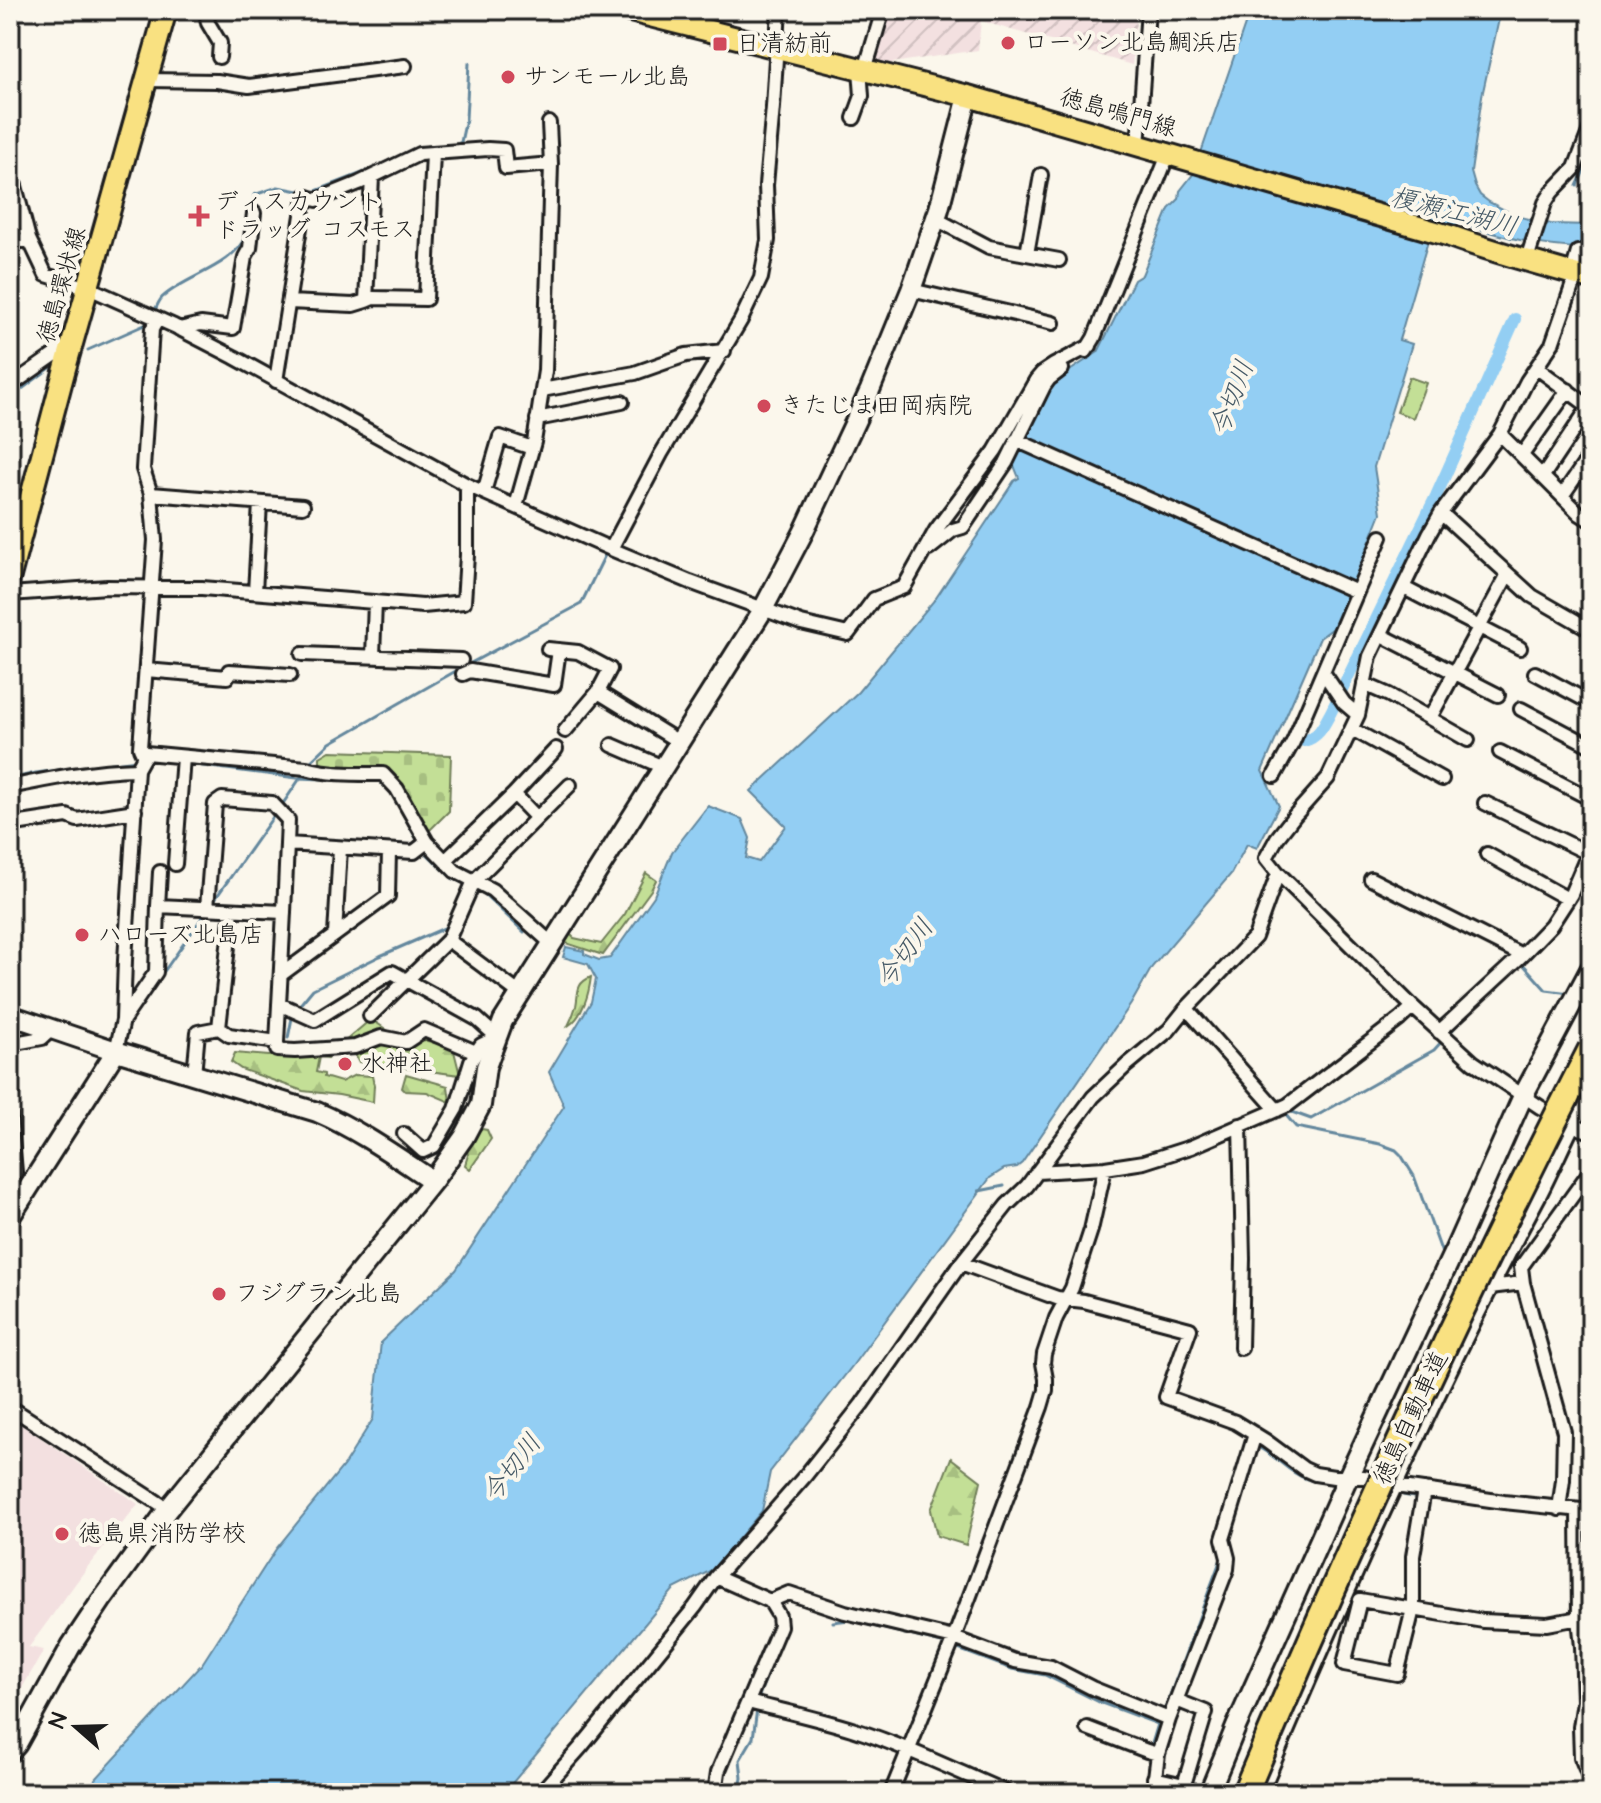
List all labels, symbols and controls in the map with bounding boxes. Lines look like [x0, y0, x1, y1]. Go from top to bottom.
place label: ローソン北島鯛浜店 [1024, 26, 1240, 60]
place label: 日清紡前 [736, 27, 832, 61]
marker: ローソン北島鯛浜店 [999, 34, 1017, 52]
marker: 日清紡前 [711, 35, 729, 53]
place label: サンモール北島 [524, 60, 691, 94]
marker: サンモール北島 [499, 68, 517, 86]
street label: 徳島鳴門線 [1056, 80, 1180, 146]
water label: 榎瀬江湖川 [1387, 179, 1521, 245]
place label: ディスカウント ドラッグ コスモス [215, 185, 415, 247]
marker: ディスカウント ドラッグ コスモス [190, 207, 208, 225]
street label: 徳島環状線 [29, 223, 95, 347]
water label: 今切川 [1201, 355, 1263, 441]
place label: きたじま田岡病院 [780, 389, 972, 423]
marker: きたじま田岡病院 [755, 397, 773, 415]
water label: 今切川 [868, 911, 942, 995]
place label: ハローズ北島店 [98, 918, 264, 952]
marker: ハローズ北島店 [73, 926, 91, 944]
place label: 水神社 [361, 1047, 433, 1081]
marker: 水神社 [336, 1055, 354, 1073]
place label: フジグラン北島 [235, 1277, 402, 1311]
marker: フジグラン北島 [210, 1285, 228, 1303]
street label: 徳島自動車道 [1365, 1346, 1457, 1490]
water label: 今切川 [474, 1426, 550, 1510]
place label: 徳島県消防学校 [78, 1517, 246, 1551]
marker: 徳島県消防学校 [53, 1525, 71, 1543]
north arrow [36, 1687, 116, 1767]
text: N [42, 1709, 76, 1732]

